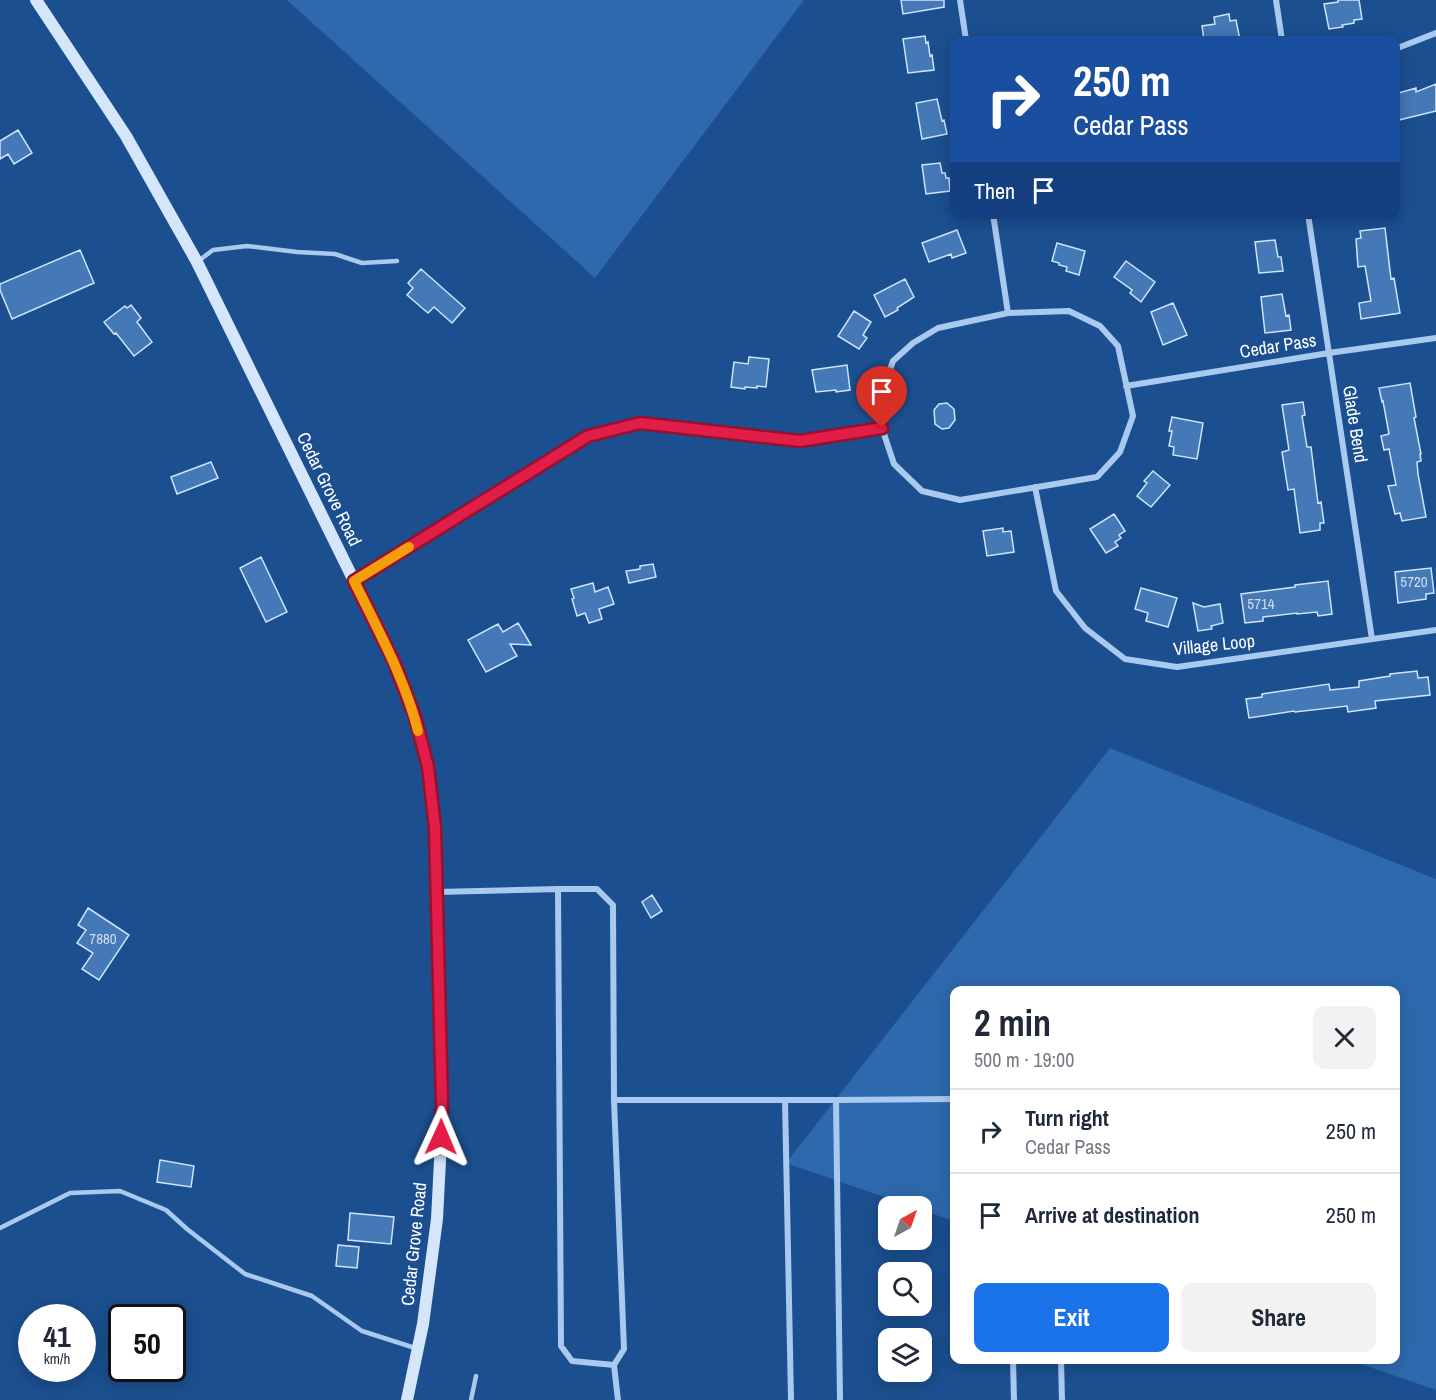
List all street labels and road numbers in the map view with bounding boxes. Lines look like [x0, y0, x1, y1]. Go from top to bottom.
street label: Cedar Pass [1238, 327, 1318, 364]
street label: Glade Bend [1337, 383, 1374, 464]
street label: Cedar Grove Road [291, 428, 368, 550]
street label: Village Loop [1172, 628, 1256, 661]
street label: Cedar Grove Road [395, 1181, 432, 1307]

